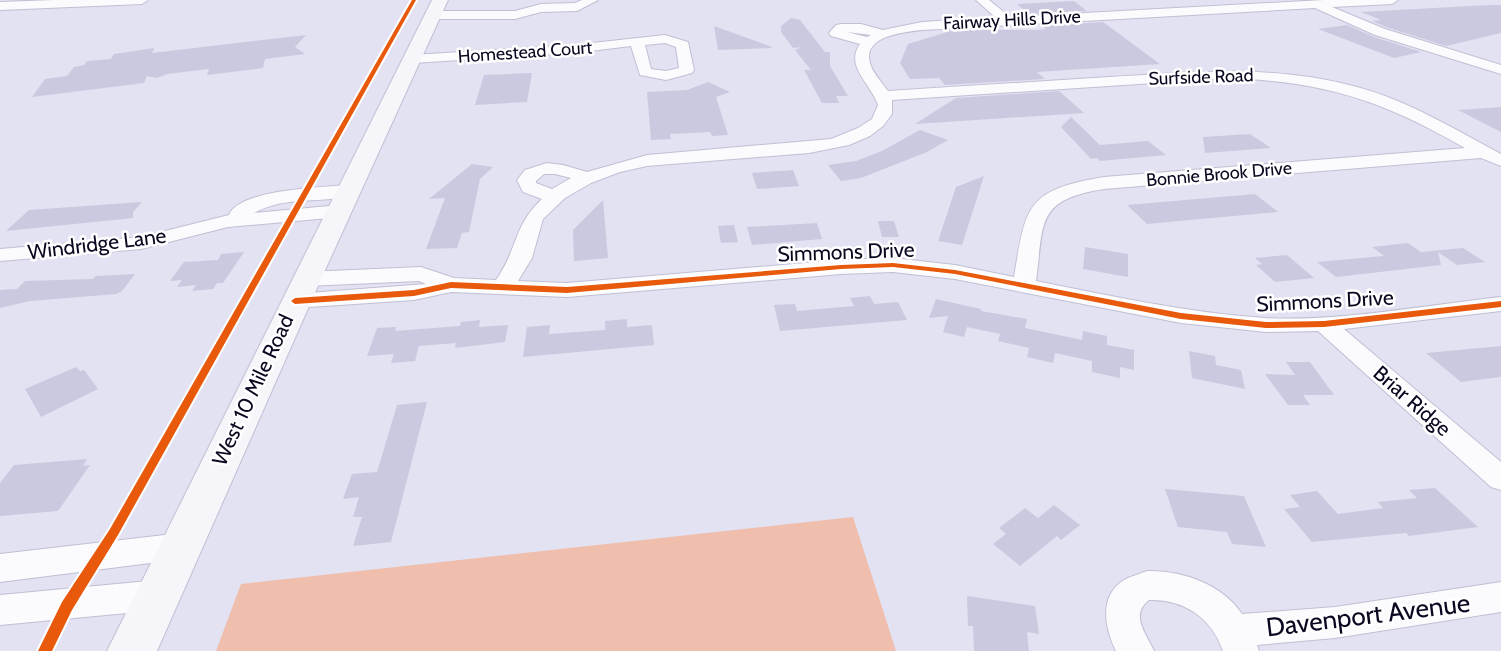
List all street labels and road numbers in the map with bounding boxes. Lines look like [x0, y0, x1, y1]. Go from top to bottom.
street label: Fairway Hills Drive [943, 5, 1081, 35]
street label: Homestead Court [457, 36, 593, 68]
street label: Surfside Road [1148, 64, 1254, 90]
street label: Bonnie Brook Drive [1145, 157, 1293, 191]
street label: Windridge Lane [26, 223, 168, 264]
street label: Simmons Drive [777, 237, 915, 266]
street label: Simmons Drive [1256, 284, 1394, 317]
street label: West 10 Mile Road [207, 310, 298, 469]
street label: Briar Ridge [1368, 360, 1456, 441]
street label: Davenport Avenue [1264, 587, 1472, 643]

